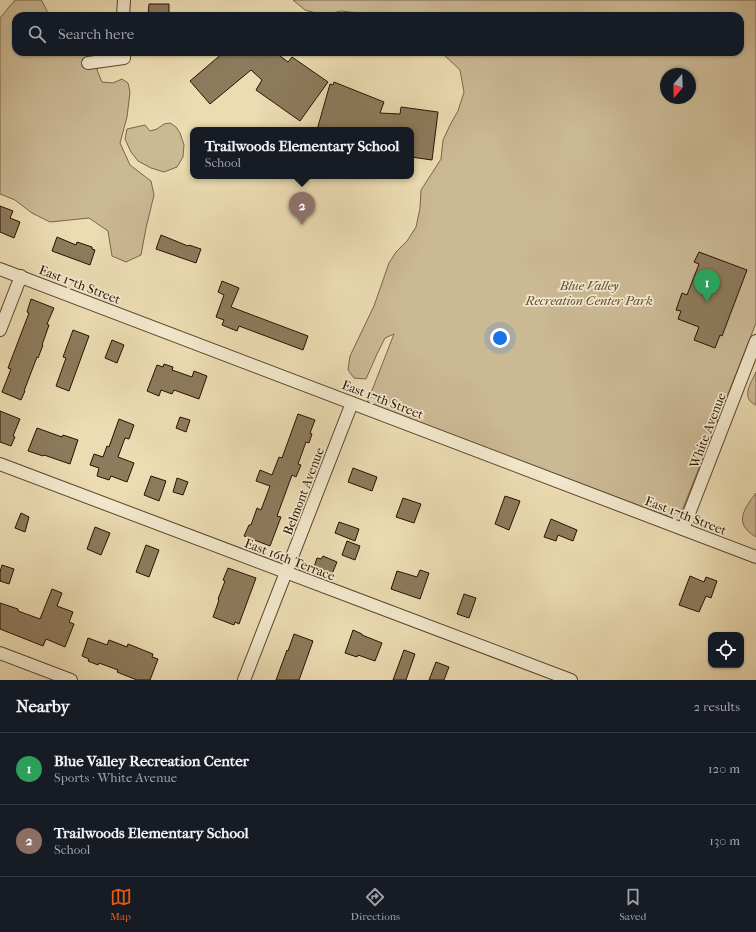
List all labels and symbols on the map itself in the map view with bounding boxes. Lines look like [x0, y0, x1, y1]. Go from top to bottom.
north arrow [660, 68, 696, 104]
pin: 2 [289, 192, 315, 225]
street label: East 17th Street [37, 262, 123, 307]
pin: 1 [694, 269, 720, 302]
park label: Blue Valley Recreation Center Park [524, 278, 653, 308]
your location [490, 328, 510, 348]
street label: East 17th Street [340, 377, 426, 422]
street label: White Avenue [686, 390, 729, 471]
street label: Belmont Avenue [280, 445, 327, 537]
street label: East 17th Street [643, 493, 729, 538]
street label: East 16th Terrace [242, 535, 338, 584]

